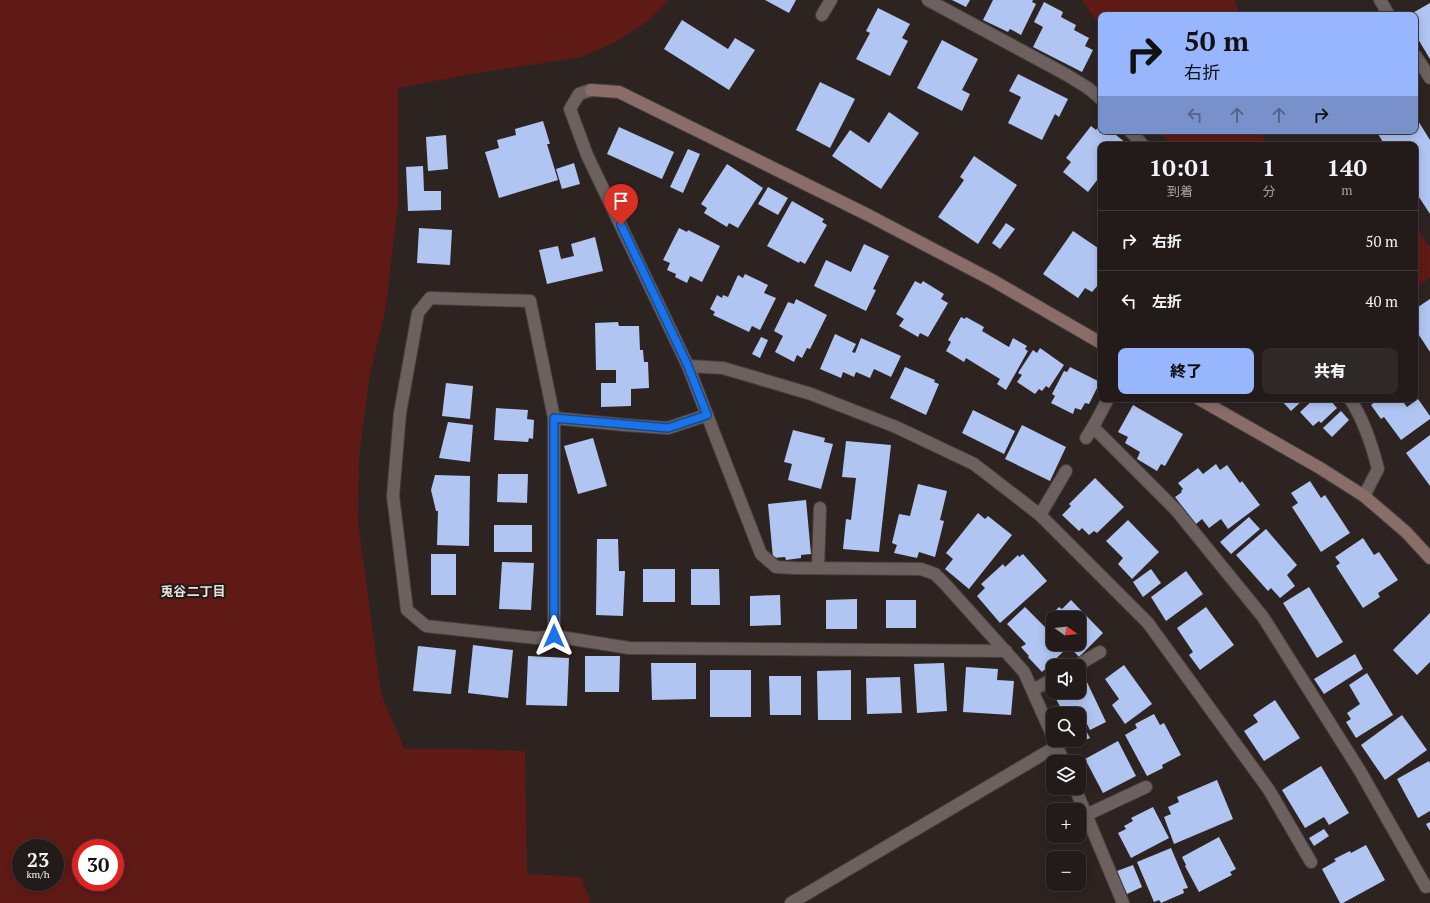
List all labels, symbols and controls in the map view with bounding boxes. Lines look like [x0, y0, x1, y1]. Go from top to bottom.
text: 50 m [1184, 22, 1249, 59]
icon: right [1118, 28, 1170, 80]
text: 右折 [1184, 60, 1220, 84]
icon: left [1184, 104, 1206, 126]
icon: ahead [1226, 104, 1248, 126]
icon: ahead [1268, 104, 1290, 126]
icon: right [1310, 104, 1332, 126]
text: 10:01 [1149, 151, 1211, 183]
text: 1 [1262, 151, 1276, 183]
text: 140 [1326, 151, 1367, 183]
text: m [1341, 181, 1352, 199]
text: 到着 [1167, 182, 1193, 200]
text: 分 [1262, 182, 1275, 200]
pin [604, 184, 638, 225]
icon: arrive [610, 190, 632, 212]
icon: right [1118, 230, 1140, 252]
text: 右折 [1152, 231, 1182, 251]
text: 50 m [1365, 231, 1398, 251]
icon: left [1118, 290, 1140, 312]
text: 左折 [1152, 291, 1182, 311]
text: 40 m [1365, 291, 1398, 311]
button: 終了 [1118, 348, 1254, 394]
button: 共有 [1262, 348, 1398, 394]
district label: 兎谷二丁目 [160, 582, 226, 600]
north arrow [1046, 611, 1086, 651]
map controls [1046, 611, 1086, 891]
position arrow [533, 615, 575, 657]
button: sound [1046, 659, 1086, 699]
button: search [1046, 707, 1086, 747]
button: layers [1046, 755, 1086, 795]
button: + [1046, 803, 1086, 843]
speed limit sign: 30 [72, 839, 124, 891]
text: 23 [27, 846, 49, 873]
button: − [1046, 851, 1086, 891]
text: km/h [26, 868, 50, 881]

